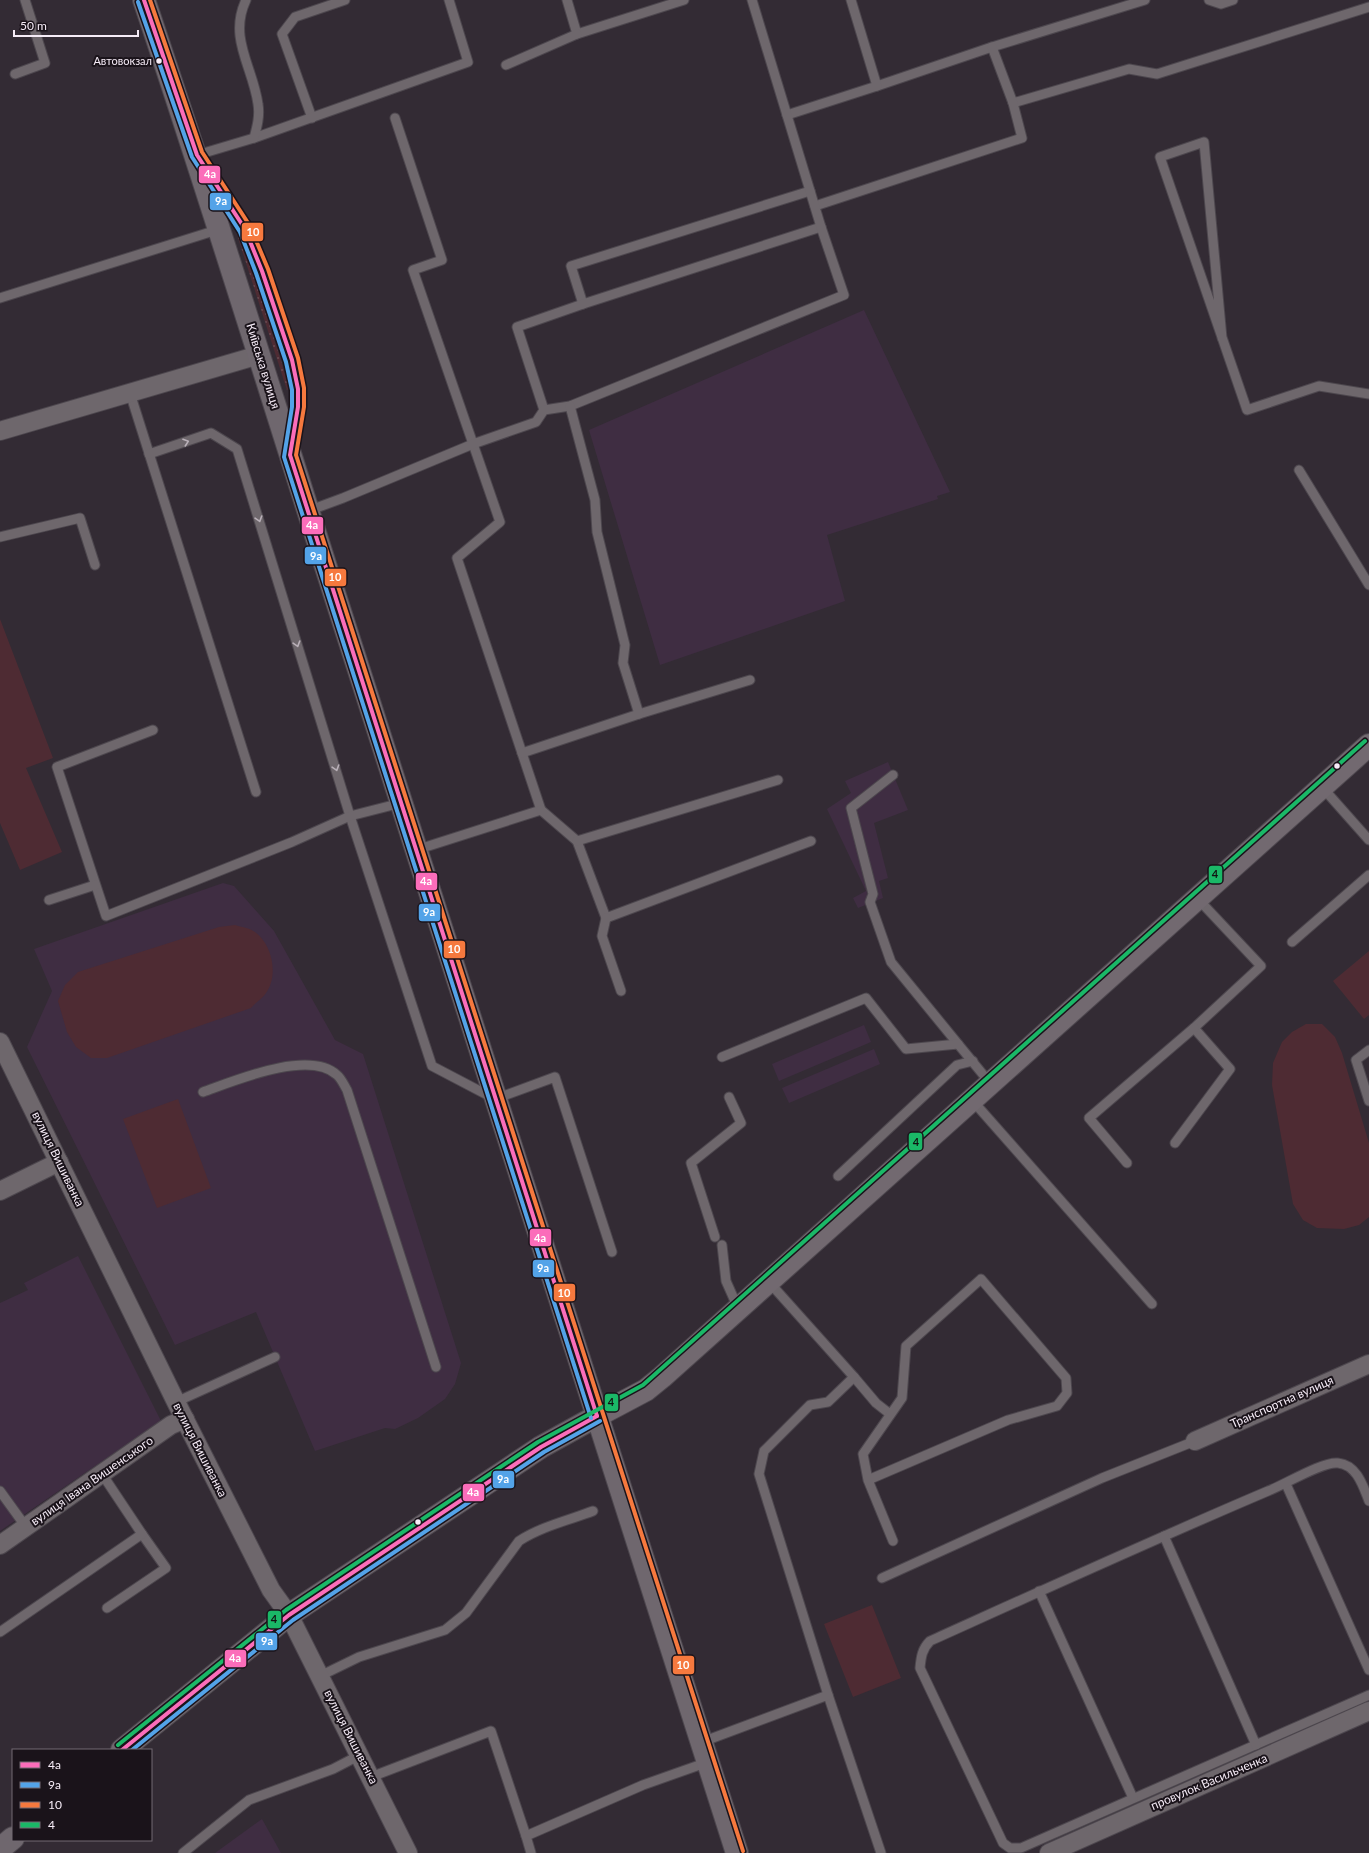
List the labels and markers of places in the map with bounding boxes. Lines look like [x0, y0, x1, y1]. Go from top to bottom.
place label: Автовокзал [93, 54, 152, 67]
marker: Автовокзал [154, 56, 164, 66]
unlabelled marker [1332, 761, 1342, 771]
unlabelled marker [413, 1517, 423, 1527]

